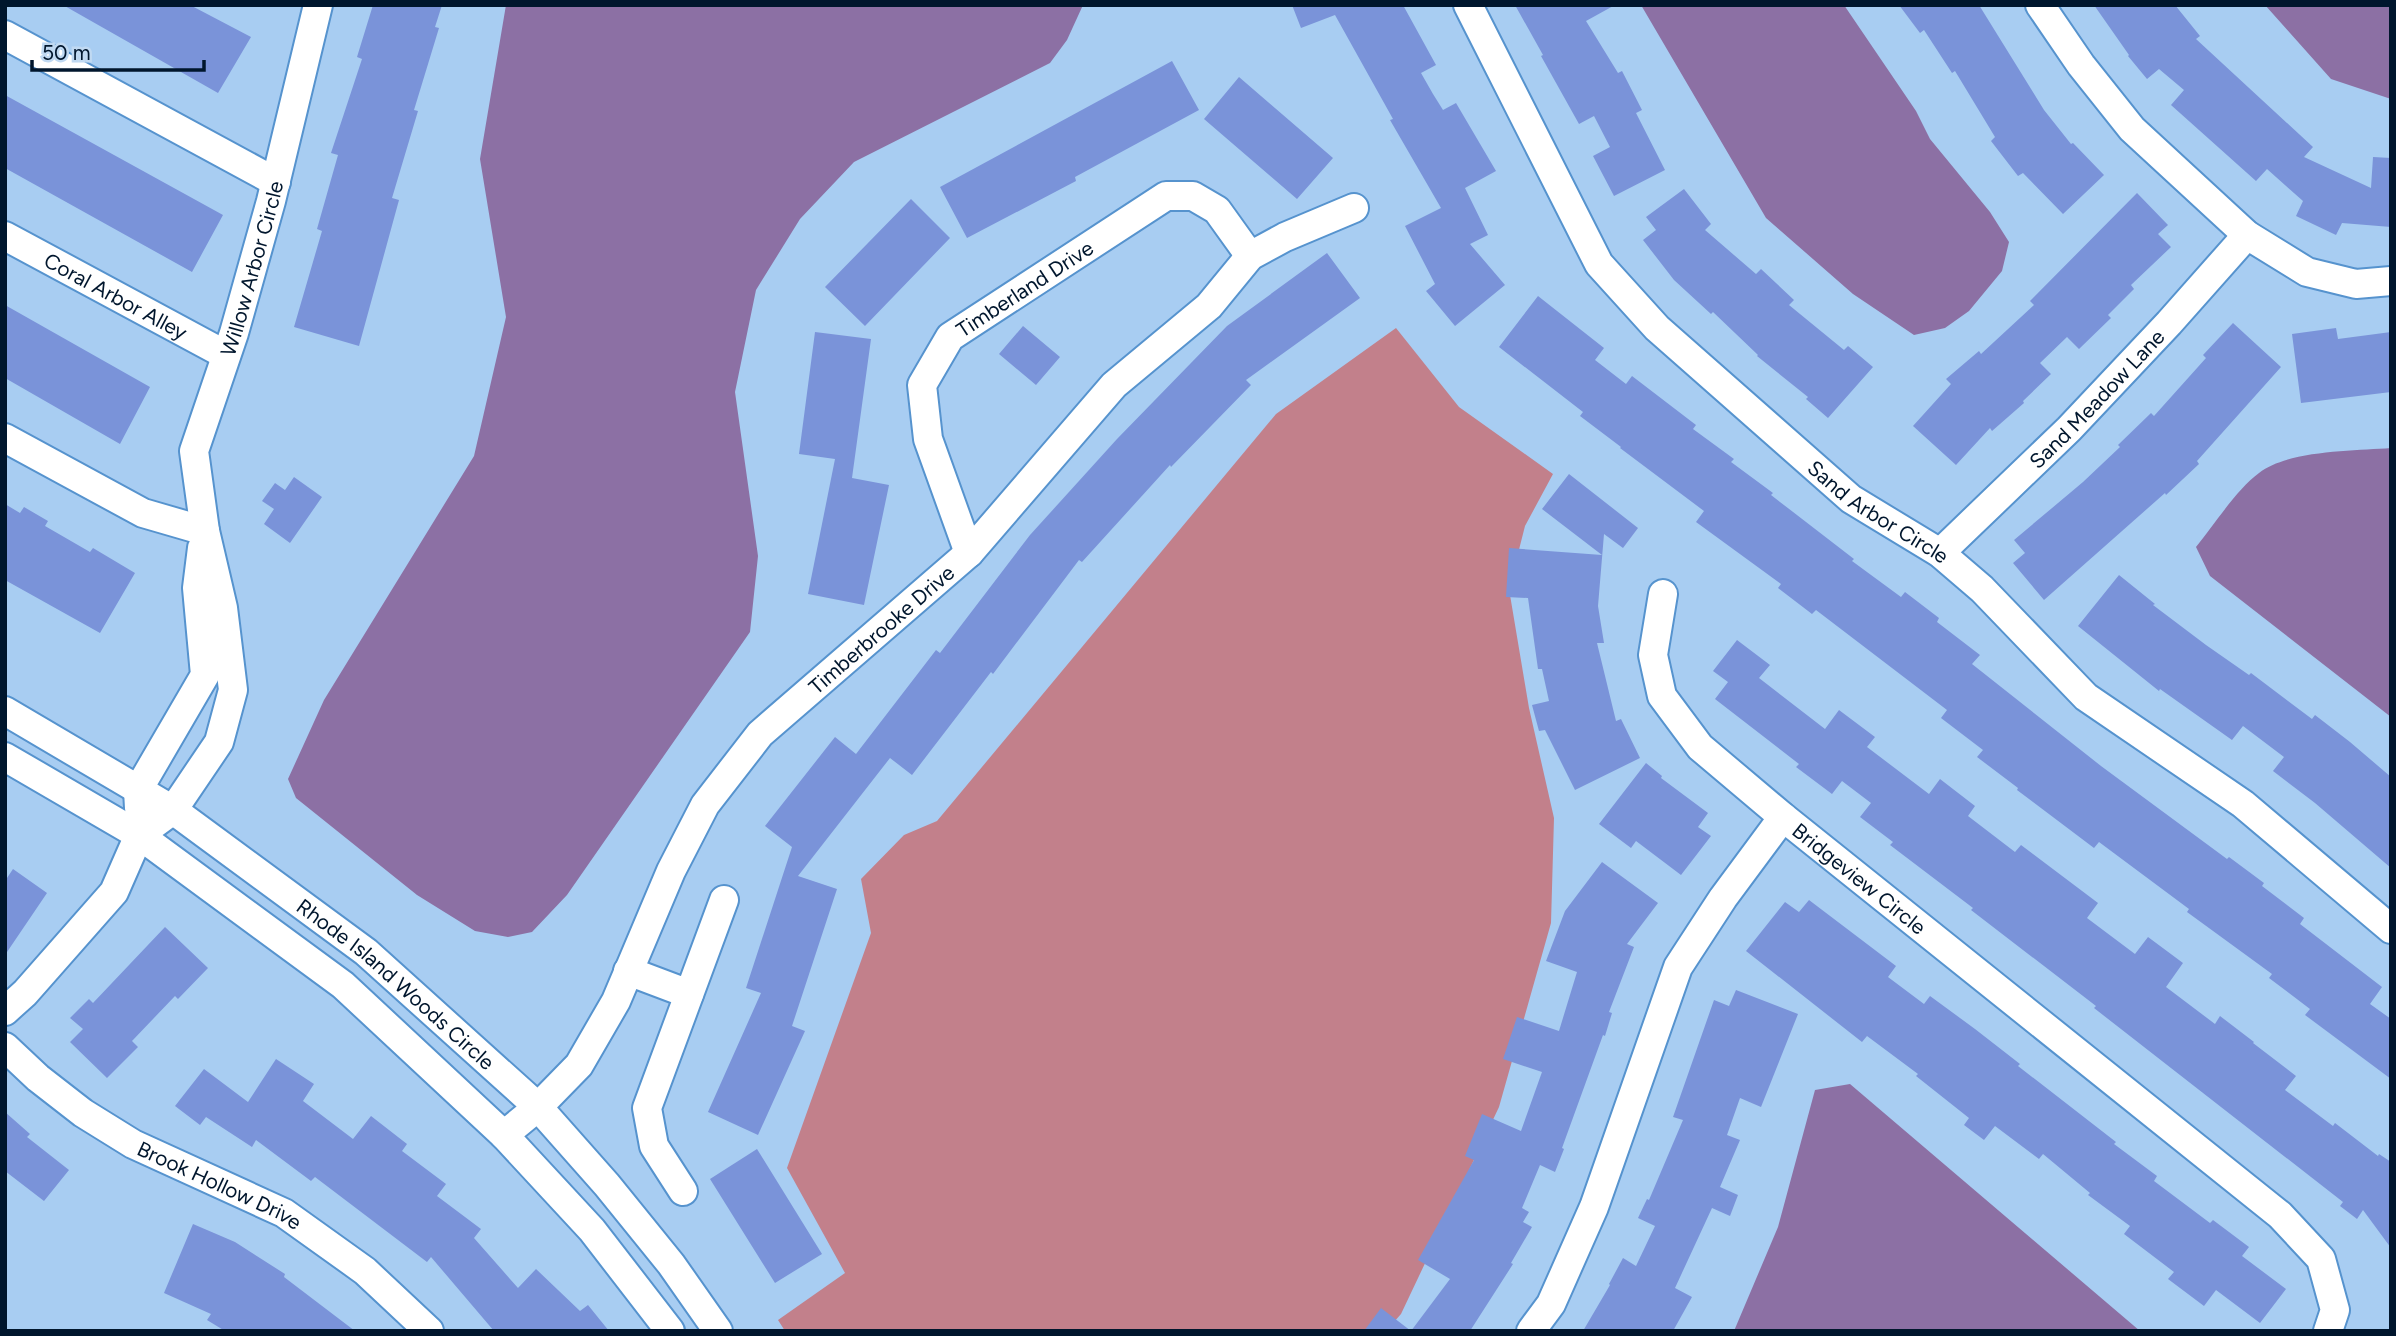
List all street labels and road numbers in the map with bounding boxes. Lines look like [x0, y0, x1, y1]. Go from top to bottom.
street label: Willow Arbor Circle [215, 178, 288, 359]
street label: Timberland Drive [951, 235, 1098, 342]
street label: Coral Arbor Alley [40, 247, 192, 344]
street label: Sand Meadow Lane [2024, 324, 2169, 473]
street label: Sand Arbor Circle [1803, 455, 1955, 568]
street label: Timberbrooke Drive [803, 559, 959, 699]
street label: Bridgeview Circle [1788, 817, 1931, 939]
street label: Rhode Island Woods Circle [292, 893, 500, 1075]
street label: Brook Hollow Drive [134, 1135, 307, 1234]

